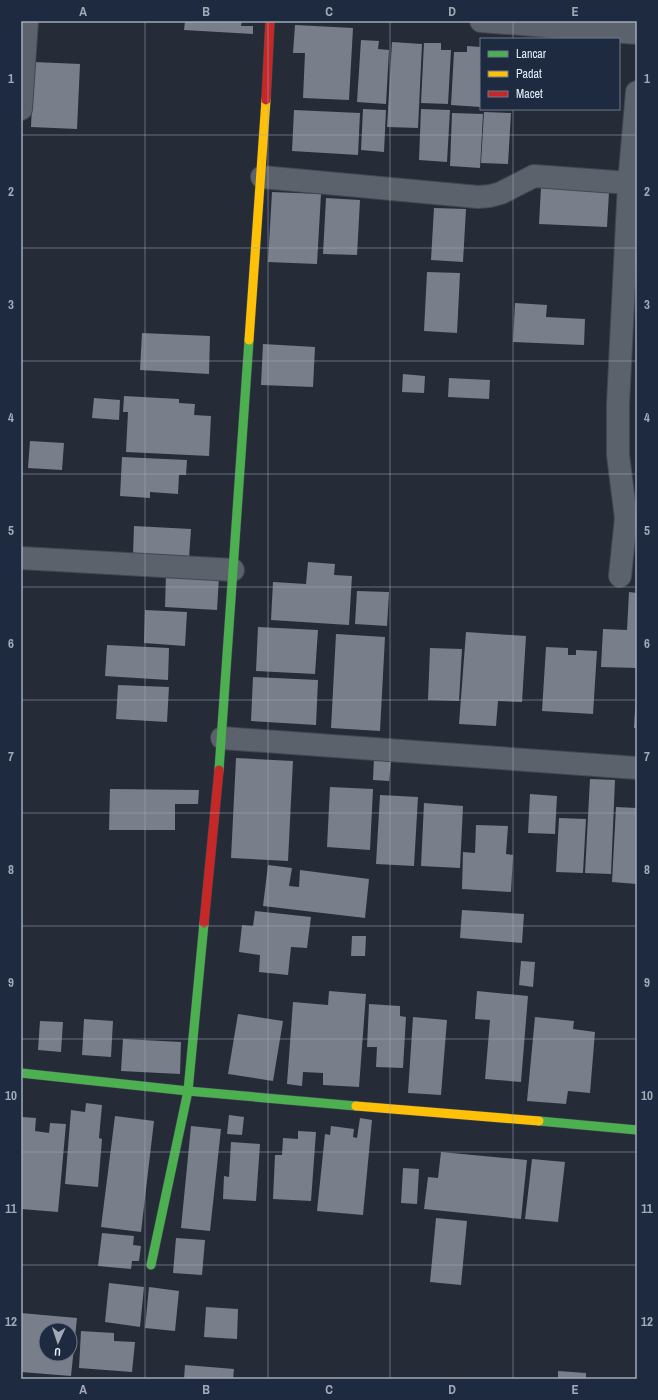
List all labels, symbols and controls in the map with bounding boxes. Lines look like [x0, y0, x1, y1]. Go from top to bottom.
text: A [79, 3, 87, 20]
text: B [202, 3, 210, 20]
text: C [325, 3, 333, 20]
text: D [448, 3, 456, 20]
text: E [571, 3, 579, 20]
legend [480, 38, 620, 110]
text: Lancar [516, 46, 547, 62]
text: Padat [516, 66, 542, 82]
text: 1 [8, 70, 14, 87]
text: 1 [644, 70, 650, 87]
text: Macet [516, 86, 543, 102]
text: 2 [8, 183, 14, 200]
text: 2 [644, 183, 650, 200]
text: 3 [8, 296, 14, 313]
text: 3 [644, 296, 650, 313]
text: 4 [8, 409, 14, 426]
text: 4 [644, 409, 650, 426]
text: 5 [8, 522, 14, 539]
text: 5 [644, 522, 650, 539]
text: 6 [8, 635, 14, 652]
text: 6 [644, 635, 650, 652]
text: 7 [8, 748, 14, 765]
text: 7 [644, 748, 650, 765]
text: 8 [8, 861, 14, 878]
text: 8 [644, 861, 650, 878]
text: 9 [8, 974, 14, 991]
text: 9 [644, 974, 650, 991]
text: 10 [5, 1087, 17, 1104]
text: 10 [641, 1087, 653, 1104]
text: 11 [5, 1200, 17, 1217]
text: 11 [641, 1200, 653, 1217]
text: 12 [5, 1313, 17, 1330]
text: 12 [641, 1313, 653, 1330]
north arrow [38, 1322, 78, 1362]
text: U [54, 1345, 61, 1359]
text: A [79, 1381, 87, 1398]
text: B [202, 1381, 210, 1398]
text: C [325, 1381, 333, 1398]
text: D [448, 1381, 456, 1398]
text: E [571, 1381, 579, 1398]

